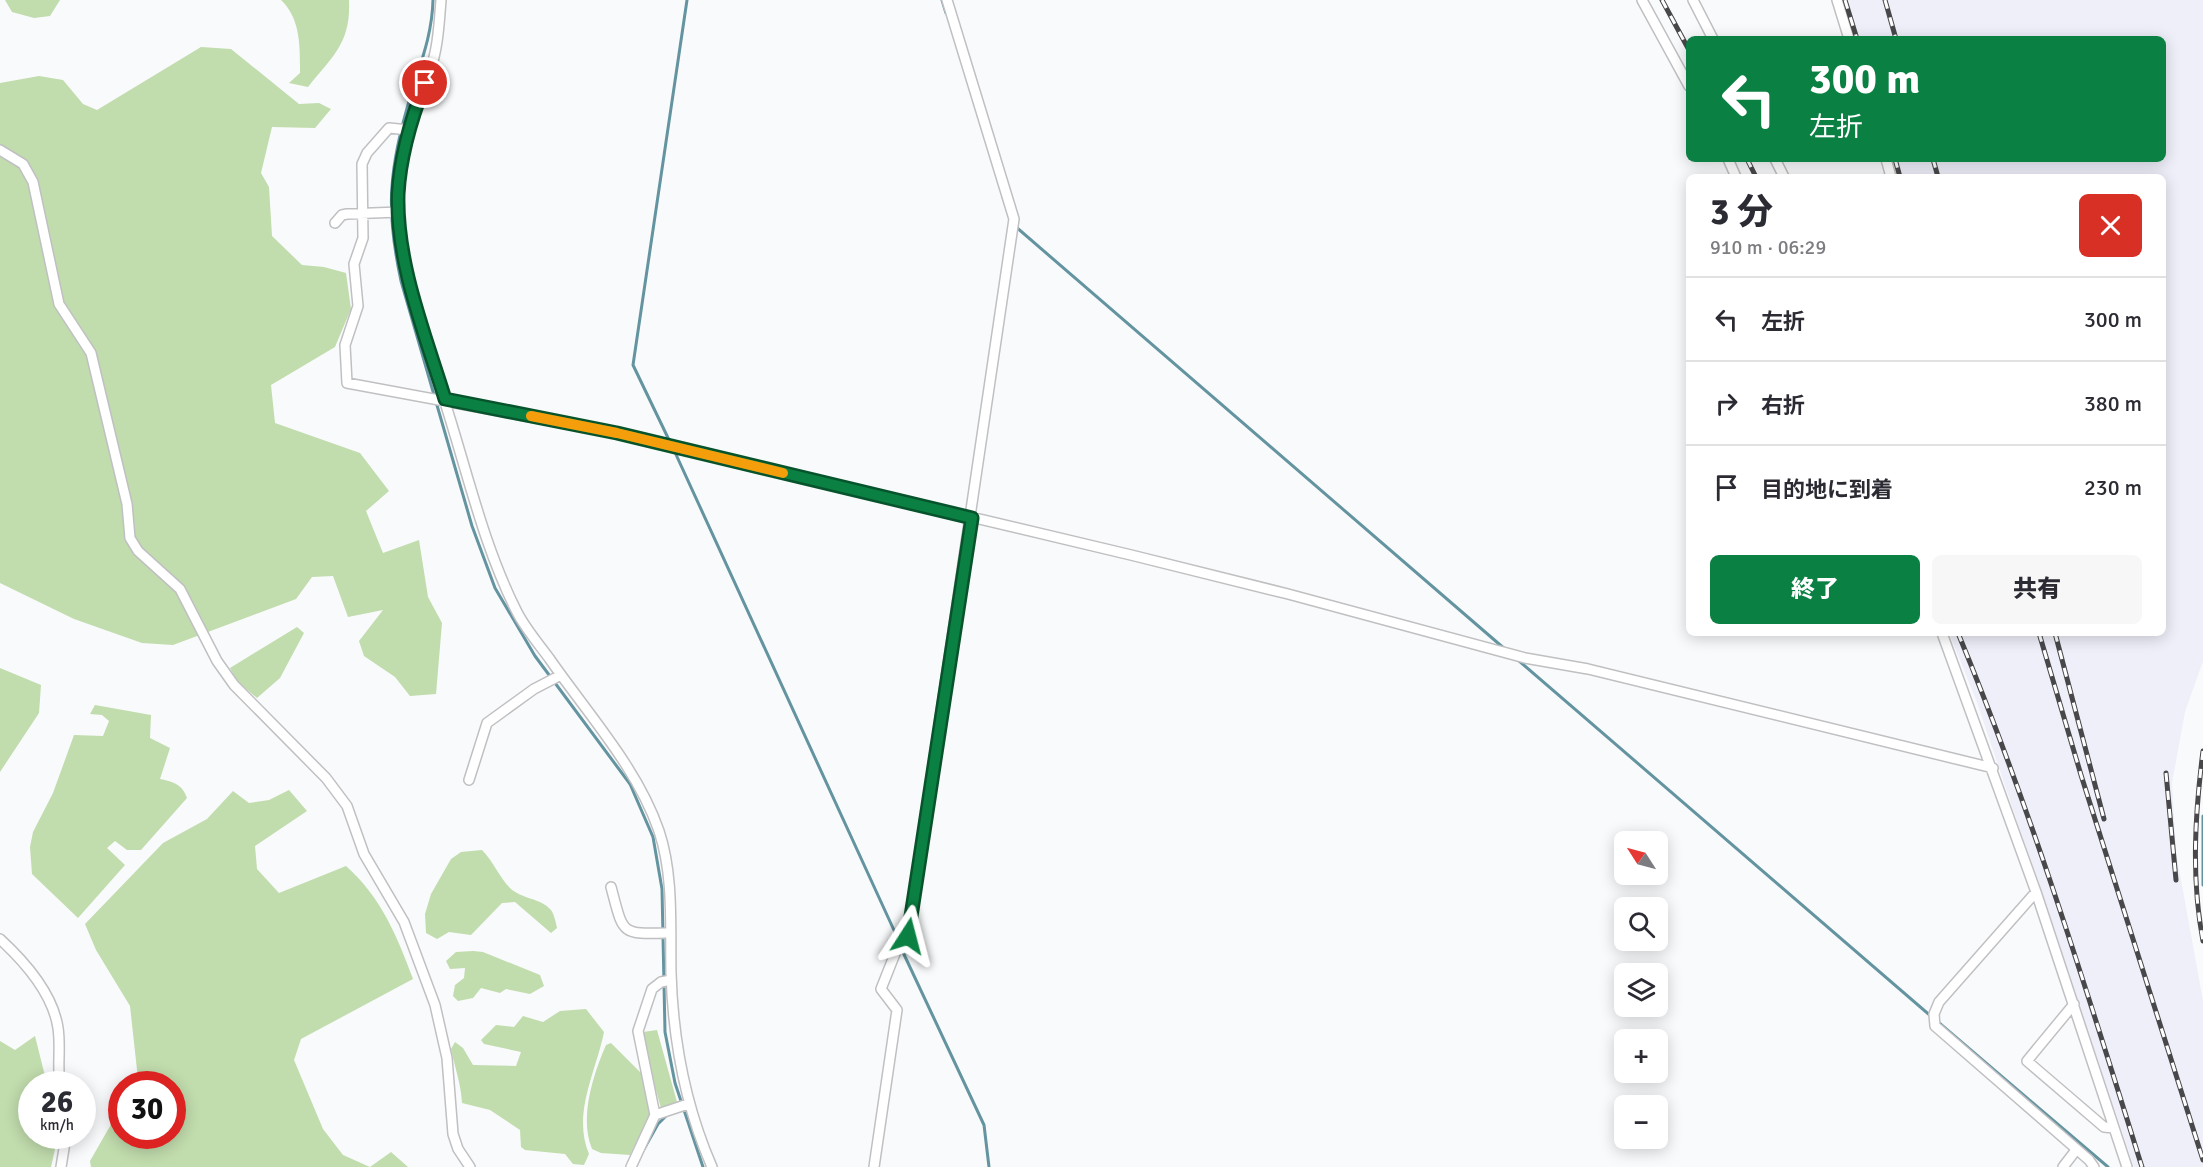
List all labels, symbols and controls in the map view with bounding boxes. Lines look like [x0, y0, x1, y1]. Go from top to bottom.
text: 300 m [1809, 54, 1920, 105]
pin [399, 57, 450, 108]
icon: left [1710, 60, 1788, 138]
icon: arrive [408, 66, 441, 99]
text: 左折 [1809, 111, 1863, 144]
text: 3 分 [1710, 190, 1773, 235]
button: close [2079, 194, 2142, 257]
text: 910 m · 06:29 [1710, 235, 1826, 260]
icon: left [1710, 303, 1743, 336]
text: 300 m [2084, 306, 2142, 333]
text: 左折 [1761, 308, 1805, 335]
icon: right [1710, 387, 1743, 420]
text: 380 m [2084, 390, 2142, 417]
text: 右折 [1761, 392, 1805, 419]
icon: arrive [1710, 471, 1743, 504]
text: 230 m [2084, 474, 2142, 501]
text: 目的地に到着 [1761, 476, 1893, 503]
button: 終了 [1710, 555, 1920, 624]
button: 共有 [1932, 555, 2142, 624]
north arrow [1614, 831, 1668, 885]
map controls [1614, 831, 1668, 1149]
button: search [1614, 897, 1668, 951]
position arrow [876, 904, 940, 968]
button: layers [1614, 963, 1668, 1017]
button: + [1614, 1029, 1668, 1083]
speed limit sign: 30 [108, 1071, 186, 1149]
text: 26 [41, 1084, 73, 1121]
button: − [1614, 1095, 1668, 1149]
text: km/h [40, 1116, 74, 1134]

